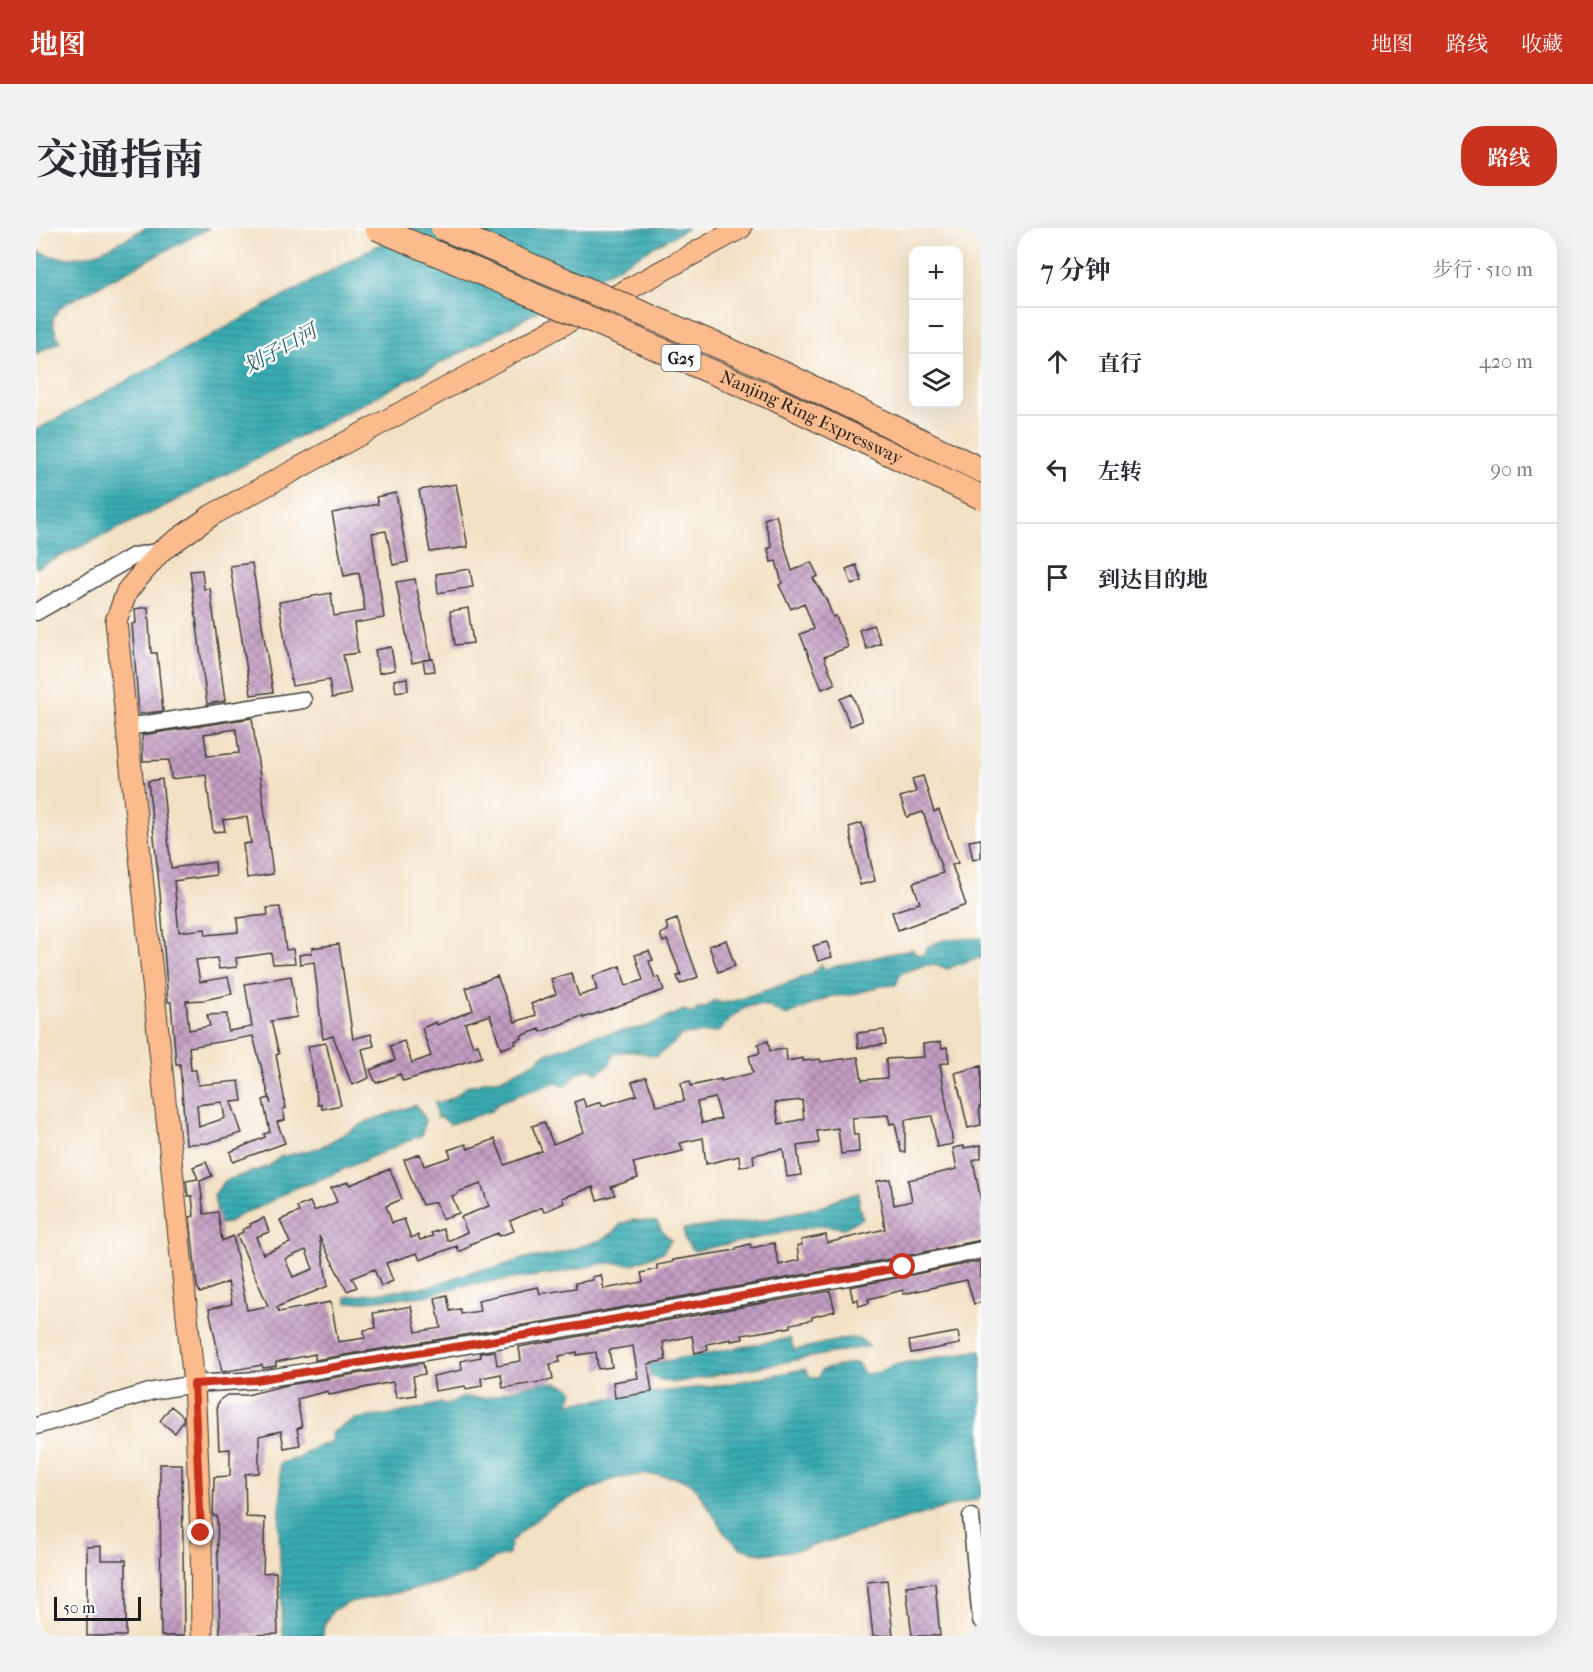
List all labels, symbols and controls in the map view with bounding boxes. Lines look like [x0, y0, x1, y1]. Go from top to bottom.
text: 地图 [30, 28, 86, 61]
text: 地图 [1371, 32, 1413, 56]
text: 路线 [1446, 32, 1488, 56]
text: 收藏 [1521, 32, 1563, 56]
button: 路线 [1461, 126, 1557, 186]
text: 交通指南 [36, 136, 204, 185]
map controls [909, 246, 963, 408]
button: + [909, 246, 963, 300]
text: 7 分钟 [1041, 255, 1111, 286]
text: 步行 · 510 m [1433, 258, 1533, 281]
button: − [909, 300, 963, 354]
water label: 划子口河 [239, 318, 323, 378]
road number: G25 [662, 345, 700, 371]
icon: ahead [1041, 345, 1074, 378]
text: 420 m [1479, 350, 1533, 373]
text: 直行 [1098, 351, 1142, 377]
button: layers [909, 354, 963, 408]
street label: Nanjing Ring Expressway [717, 366, 907, 469]
icon: left [1041, 453, 1074, 486]
text: 90 m [1491, 458, 1533, 481]
text: 左转 [1098, 459, 1142, 485]
icon: arrive [1041, 561, 1074, 594]
text: 到达目的地 [1098, 567, 1208, 593]
route start [889, 1253, 915, 1279]
route end [187, 1519, 213, 1545]
scale bar [54, 1594, 141, 1622]
text: 50 m [63, 1598, 95, 1617]

